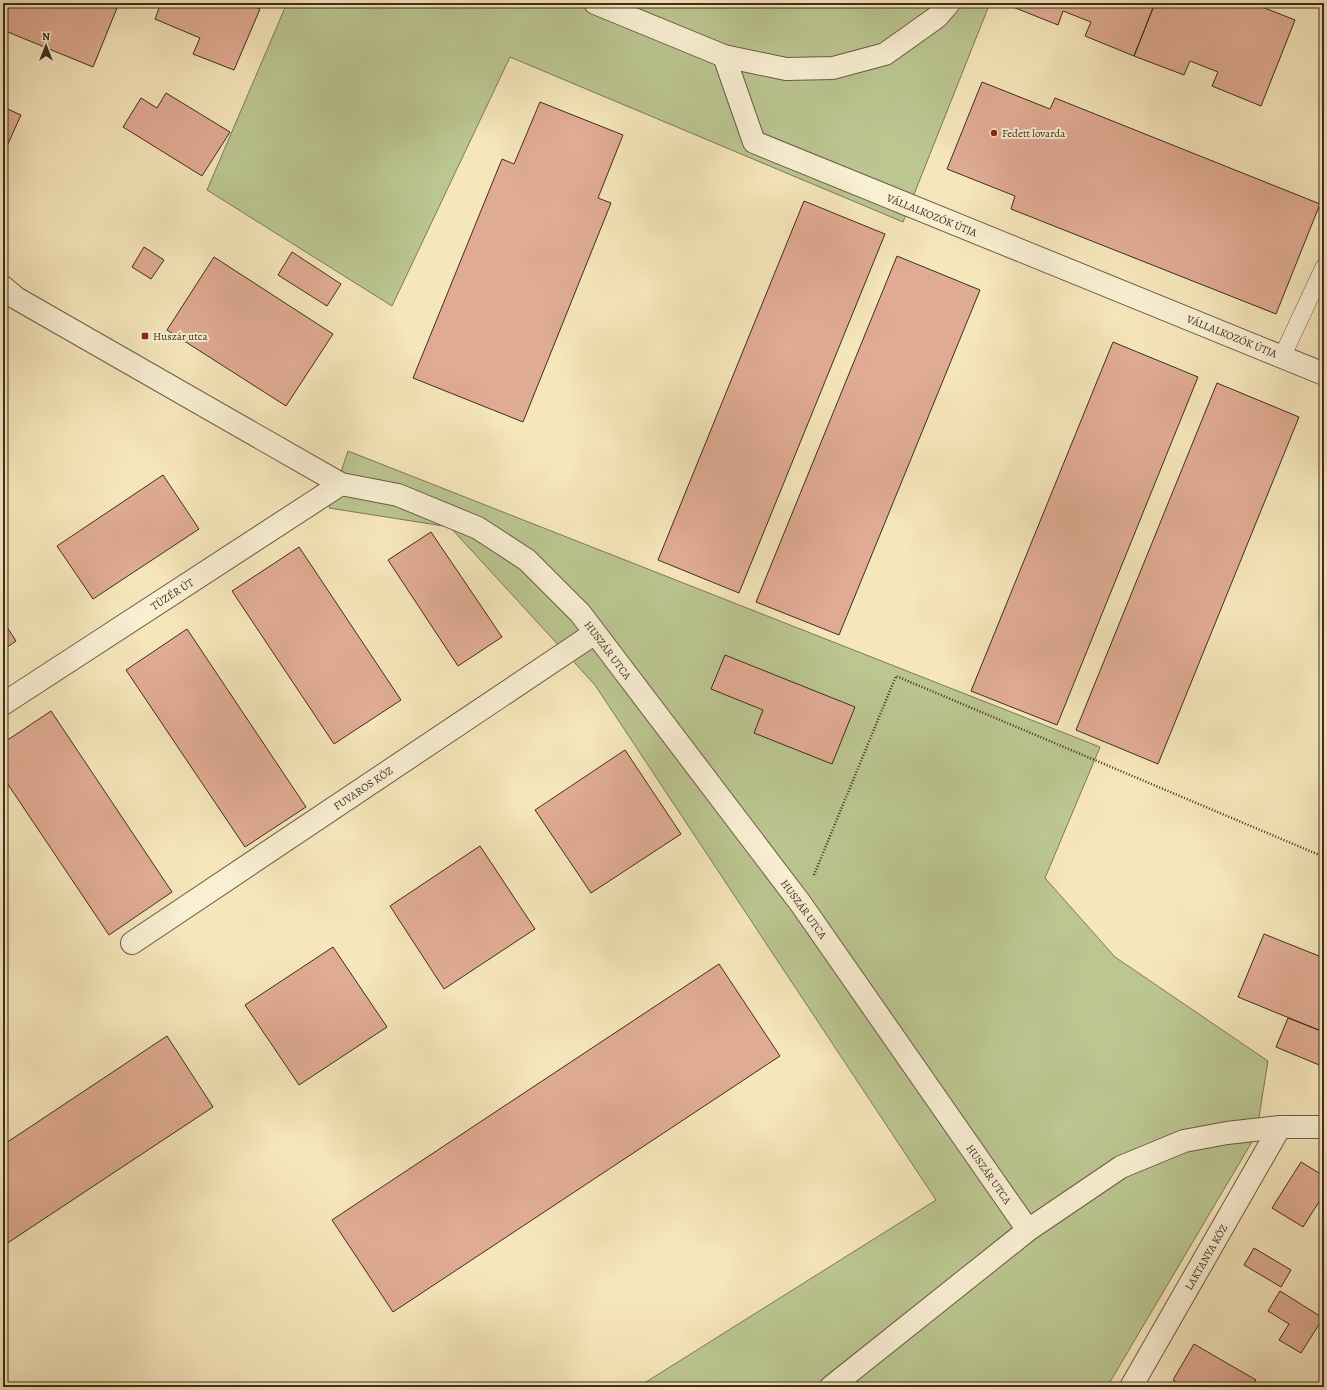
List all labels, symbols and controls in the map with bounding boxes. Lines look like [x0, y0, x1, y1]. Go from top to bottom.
north arrow [26, 26, 66, 66]
text: N [42, 29, 50, 44]
place label: Fedett lovarda [1002, 126, 1066, 141]
marker: Fedett lovarda [989, 128, 999, 138]
street label: VÁLLALKOZÓK ÚTJA [883, 190, 980, 241]
street label: VÁLLALKOZÓK ÚTJA [1183, 311, 1280, 362]
place label: Huszár utca [153, 329, 208, 344]
marker: Huszár utca [140, 331, 150, 341]
street label: TÜZÉR ÚT [148, 575, 197, 614]
street label: HUSZÁR UTCA [581, 618, 635, 683]
street label: FUVAROS KÖZ [331, 763, 396, 814]
street label: HUSZÁR UTCA [777, 877, 831, 942]
street label: HUSZÁR UTCA [962, 1141, 1015, 1208]
street label: LAKTANYA KÖZ [1181, 1221, 1231, 1293]

